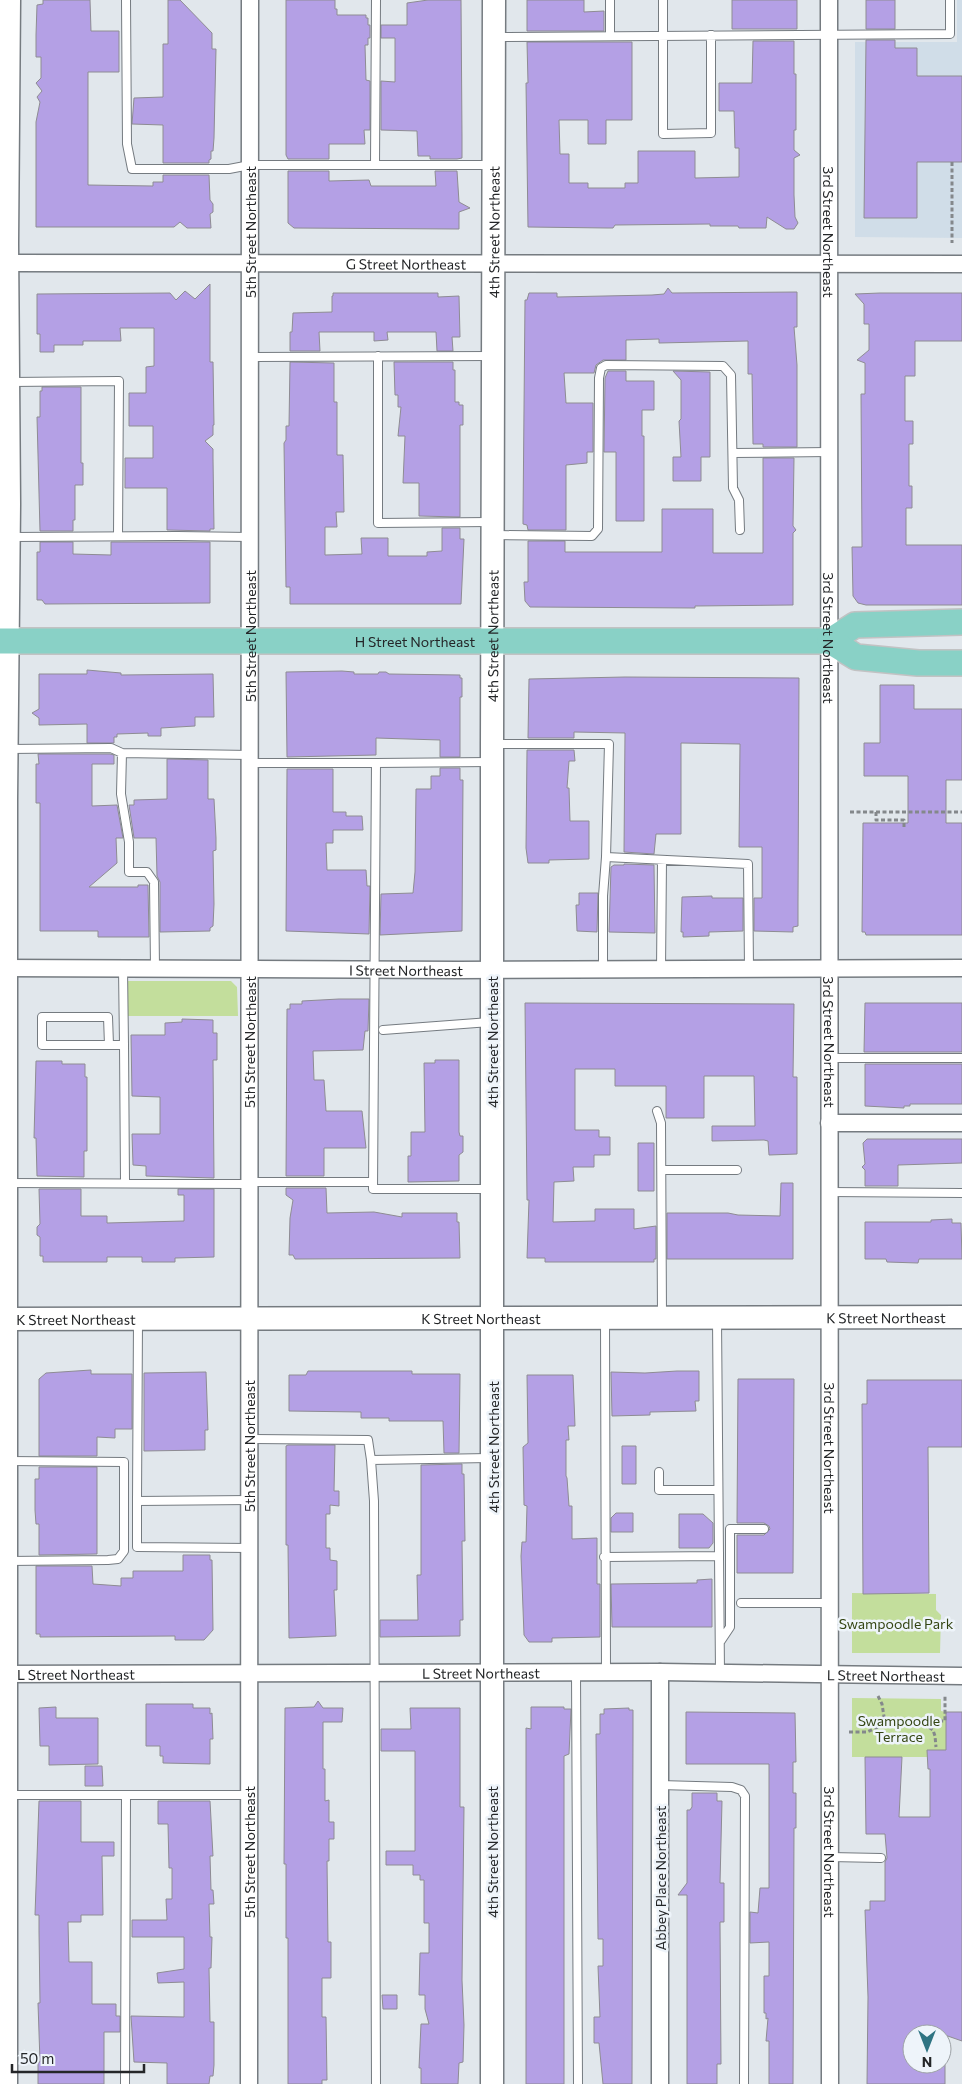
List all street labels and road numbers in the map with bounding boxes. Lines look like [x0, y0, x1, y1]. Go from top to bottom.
street label: 5th Street Northeast [241, 166, 258, 298]
street label: 4th Street Northeast [485, 166, 502, 298]
street label: 3rd Street Northeast [821, 166, 838, 298]
street label: G Street Northeast [346, 255, 466, 272]
street label: 5th Street Northeast [241, 570, 258, 702]
street label: 4th Street Northeast [484, 570, 501, 702]
street label: 3rd Street Northeast [821, 572, 838, 704]
street label: H Street Northeast [355, 633, 476, 650]
street label: I Street Northeast [349, 961, 463, 979]
street label: 5th Street Northeast [241, 976, 258, 1108]
street label: 4th Street Northeast [484, 976, 501, 1108]
street label: 3rd Street Northeast [821, 976, 838, 1108]
street label: K Street Northeast [421, 1309, 541, 1327]
street label: K Street Northeast [826, 1309, 946, 1326]
street label: K Street Northeast [16, 1310, 136, 1327]
street label: 5th Street Northeast [241, 1380, 258, 1512]
street label: 4th Street Northeast [485, 1381, 502, 1513]
street label: 3rd Street Northeast [821, 1382, 838, 1514]
street label: L Street Northeast [422, 1664, 540, 1681]
street label: L Street Northeast [17, 1665, 135, 1682]
street label: L Street Northeast [827, 1666, 945, 1684]
street label: 5th Street Northeast [241, 1786, 258, 1918]
street label: 4th Street Northeast [484, 1786, 501, 1918]
street label: 3rd Street Northeast [821, 1786, 838, 1918]
street label: Abbey Place Northeast [652, 1805, 669, 1951]

